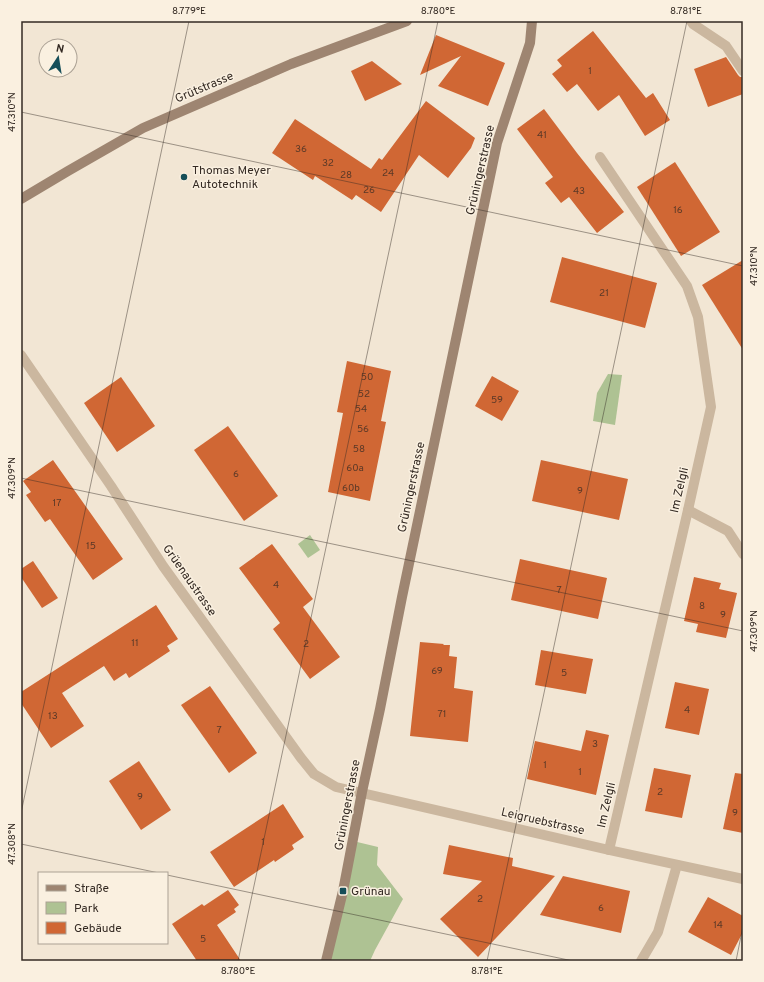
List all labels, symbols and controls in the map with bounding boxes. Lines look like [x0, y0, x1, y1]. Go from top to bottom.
text: 8.779°E [172, 5, 206, 18]
text: 8.780°E [421, 5, 455, 18]
text: 8.781°E [670, 5, 702, 18]
north arrow [38, 38, 78, 78]
text: N [55, 42, 65, 57]
house number: 1 [588, 65, 592, 78]
street label: Grütstrasse [173, 68, 236, 107]
text: 47.310°N [6, 92, 19, 132]
street label: Grüningerstrasse [463, 124, 499, 217]
house number: 41 [537, 129, 547, 142]
house number: 36 [295, 143, 307, 156]
house number: 32 [322, 157, 334, 170]
place label: Thomas Meyer Autotechnik [192, 163, 271, 193]
house number: 24 [382, 167, 394, 180]
house number: 28 [340, 169, 352, 182]
marker: Thomas Meyer Autotechnik [179, 172, 189, 182]
house number: 26 [363, 184, 375, 197]
house number: 43 [573, 185, 585, 198]
house number: 16 [673, 204, 683, 217]
text: 47.310°N [748, 246, 761, 286]
house number: 21 [599, 287, 609, 300]
house number: 50 [361, 371, 373, 384]
house number: 52 [358, 388, 370, 401]
house number: 59 [491, 394, 503, 407]
house number: 54 [355, 403, 367, 416]
house number: 56 [357, 423, 369, 436]
street label: Grüningerstrasse [395, 440, 429, 534]
house number: 58 [353, 443, 365, 456]
text: 47.309°N [6, 457, 19, 499]
house number: 60a [346, 462, 364, 475]
street label: Im Zelgli [667, 466, 693, 515]
house number: 6 [233, 468, 239, 481]
house number: 60b [342, 482, 360, 495]
house number: 9 [577, 485, 583, 498]
house number: 17 [53, 497, 61, 510]
house number: 15 [86, 540, 96, 553]
street label: Grüenaustrasse [159, 542, 220, 620]
house number: 4 [273, 579, 279, 592]
house number: 7 [556, 584, 562, 597]
house number: 8 [699, 600, 705, 613]
house number: 9 [720, 609, 726, 622]
text: 47.309°N [748, 610, 761, 652]
house number: 11 [131, 637, 139, 650]
house number: 2 [303, 638, 309, 651]
house number: 69 [431, 665, 443, 678]
house number: 5 [561, 667, 567, 680]
house number: 4 [684, 704, 690, 717]
house number: 71 [437, 708, 447, 721]
house number: 13 [48, 710, 58, 723]
house number: 7 [216, 724, 222, 737]
house number: 3 [592, 738, 598, 751]
street label: Grüningerstrasse [331, 758, 365, 852]
house number: 1 [543, 759, 547, 772]
house number: 1 [578, 766, 582, 779]
street label: Im Zelgli [594, 781, 620, 830]
house number: 2 [657, 786, 663, 799]
house number: 9 [137, 791, 143, 804]
street label: Leigruebstrasse [499, 805, 586, 839]
house number: 9 [732, 807, 738, 820]
text: 47.308°N [6, 823, 19, 865]
house number: 1 [261, 836, 265, 849]
legend [38, 872, 168, 944]
text: Straße [74, 881, 109, 897]
place label: Grünau [351, 884, 391, 900]
marker: Grünau [338, 886, 348, 896]
house number: 2 [477, 893, 483, 906]
text: Park [74, 901, 99, 917]
house number: 6 [598, 902, 604, 915]
house number: 14 [713, 919, 723, 932]
text: Gebäude [74, 921, 122, 937]
house number: 5 [200, 933, 206, 946]
text: 8.780°E [221, 965, 255, 978]
text: 8.781°E [471, 965, 503, 978]

